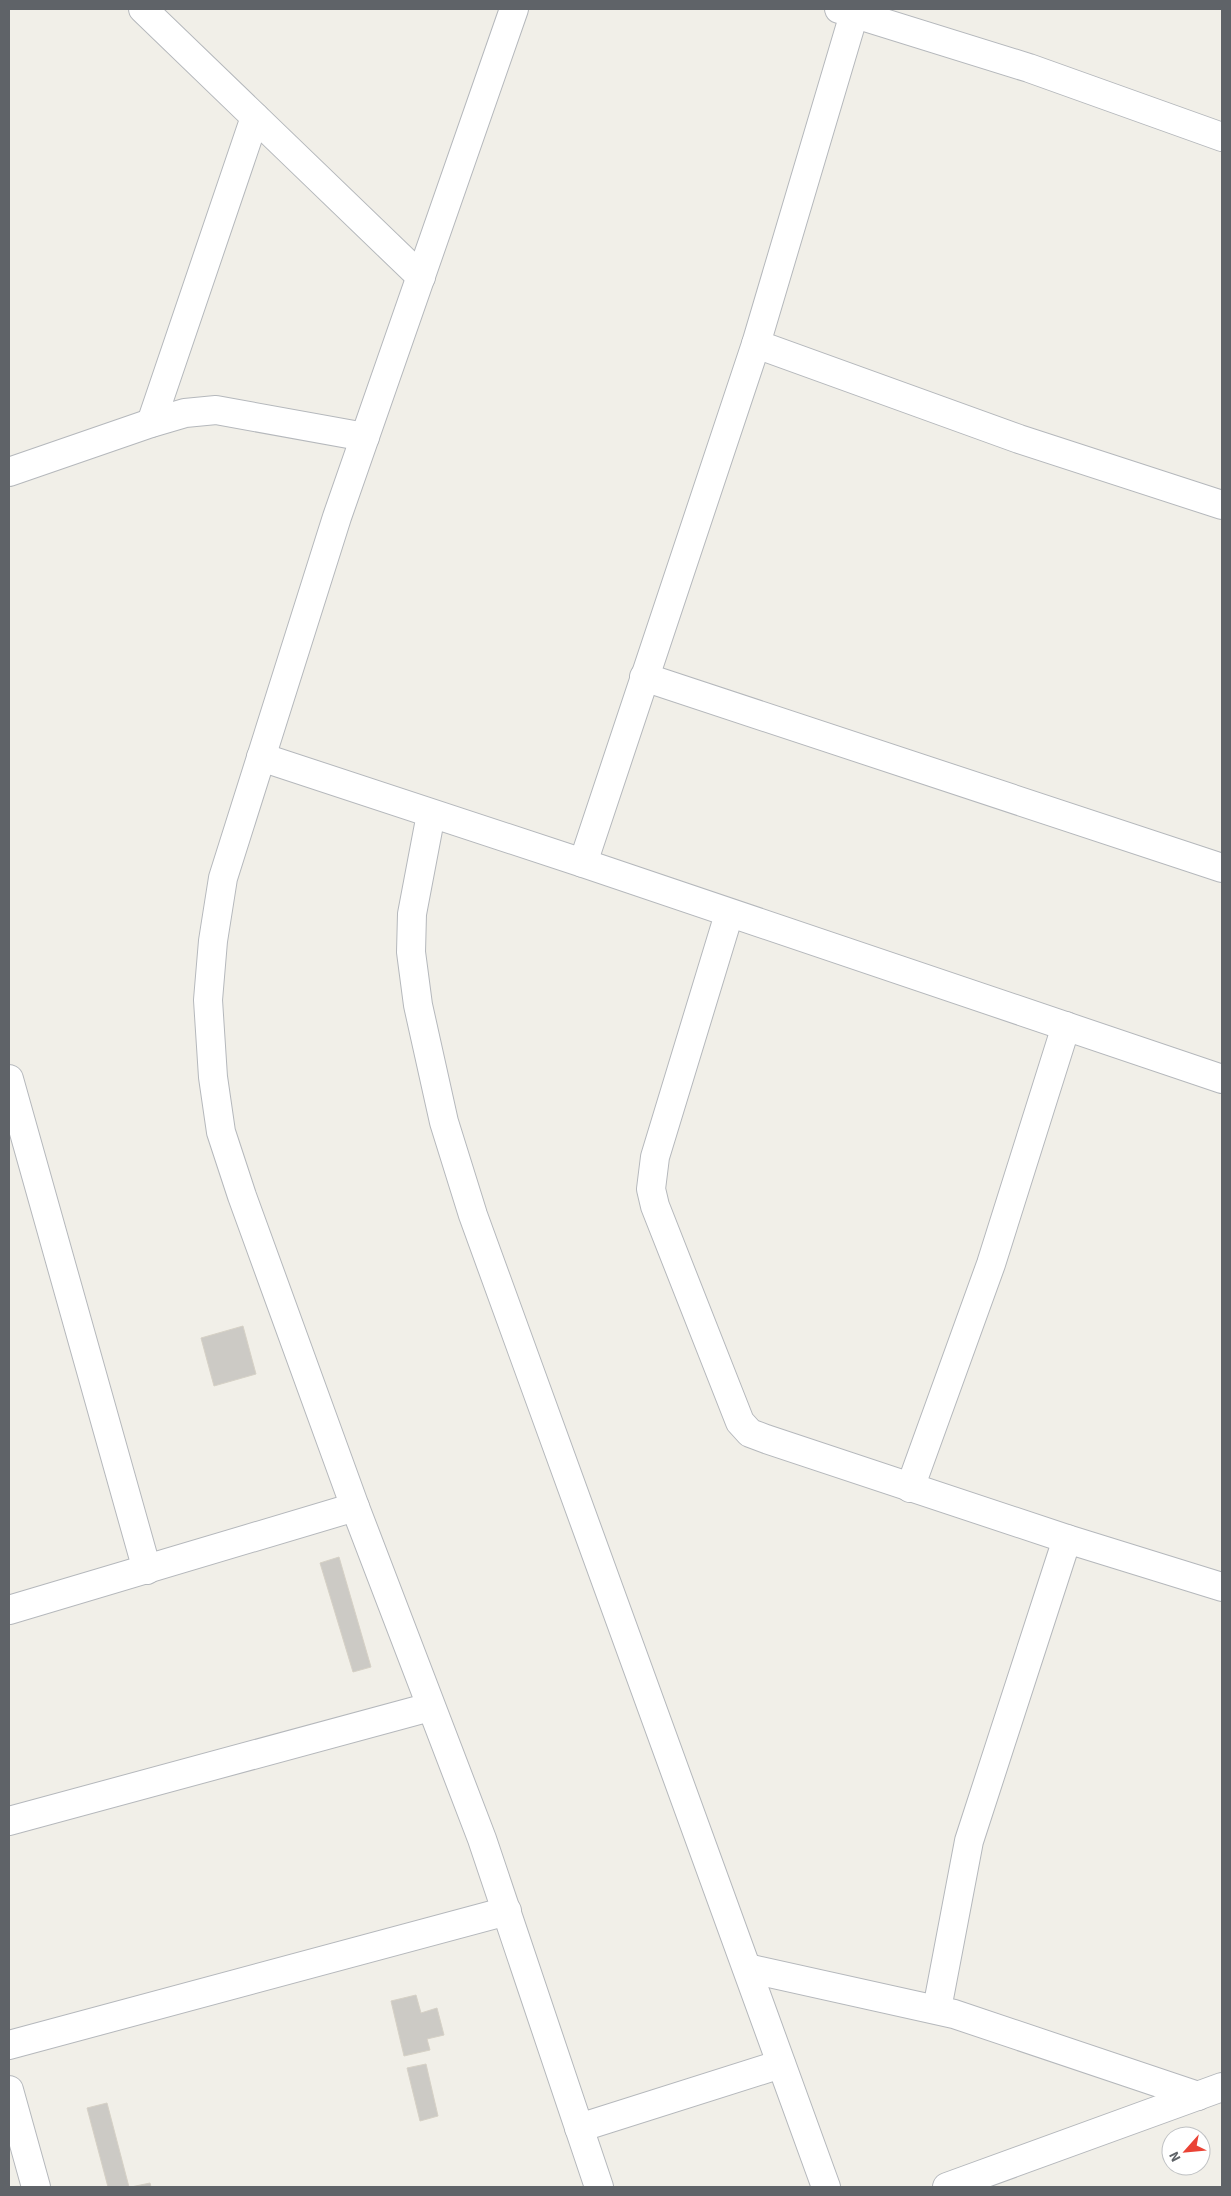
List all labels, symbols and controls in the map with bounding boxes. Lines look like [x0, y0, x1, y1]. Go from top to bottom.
north arrow [1161, 2126, 1211, 2176]
text: N [1164, 2148, 1186, 2165]

